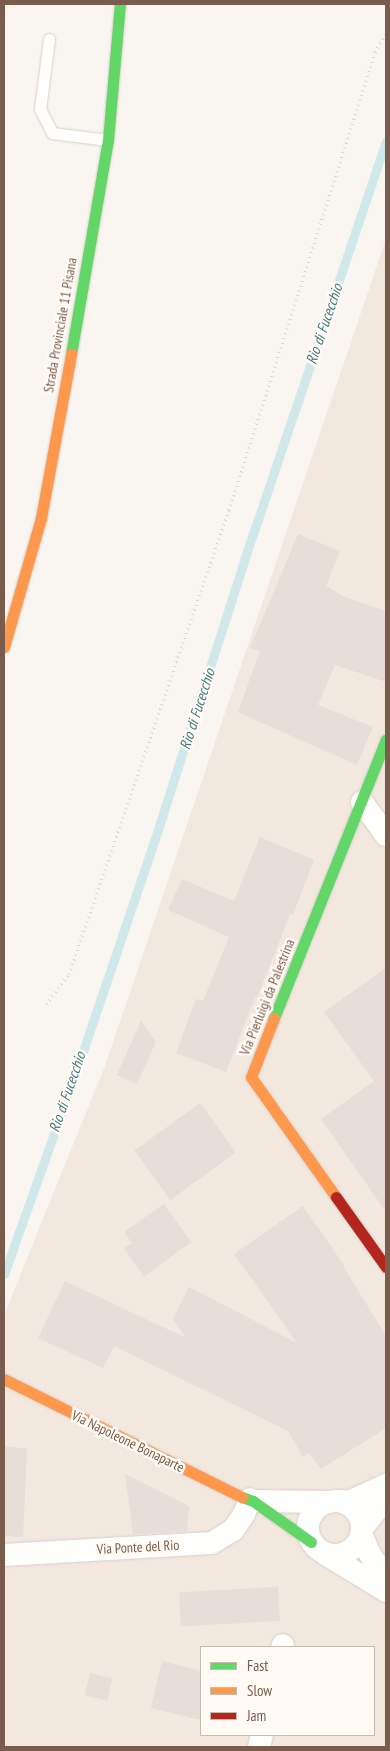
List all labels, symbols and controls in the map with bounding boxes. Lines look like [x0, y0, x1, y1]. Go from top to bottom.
street label: Strada Provinciale 11 Pisana [40, 256, 80, 394]
water label: Rio di Fucecchio [302, 282, 346, 366]
water label: Rio di Fucecchio [176, 666, 218, 752]
street label: Via Pierluigi da Palestrina [236, 936, 298, 1058]
water label: Rio di Fucecchio [45, 1050, 89, 1134]
street label: Via Napoleone Bonaparte [69, 1406, 187, 1476]
street label: Via Ponte del Rio [96, 1536, 180, 1558]
legend [200, 1646, 375, 1736]
text: Fast [247, 1656, 268, 1675]
text: Slow [247, 1681, 272, 1700]
text: Jam [247, 1706, 266, 1725]

